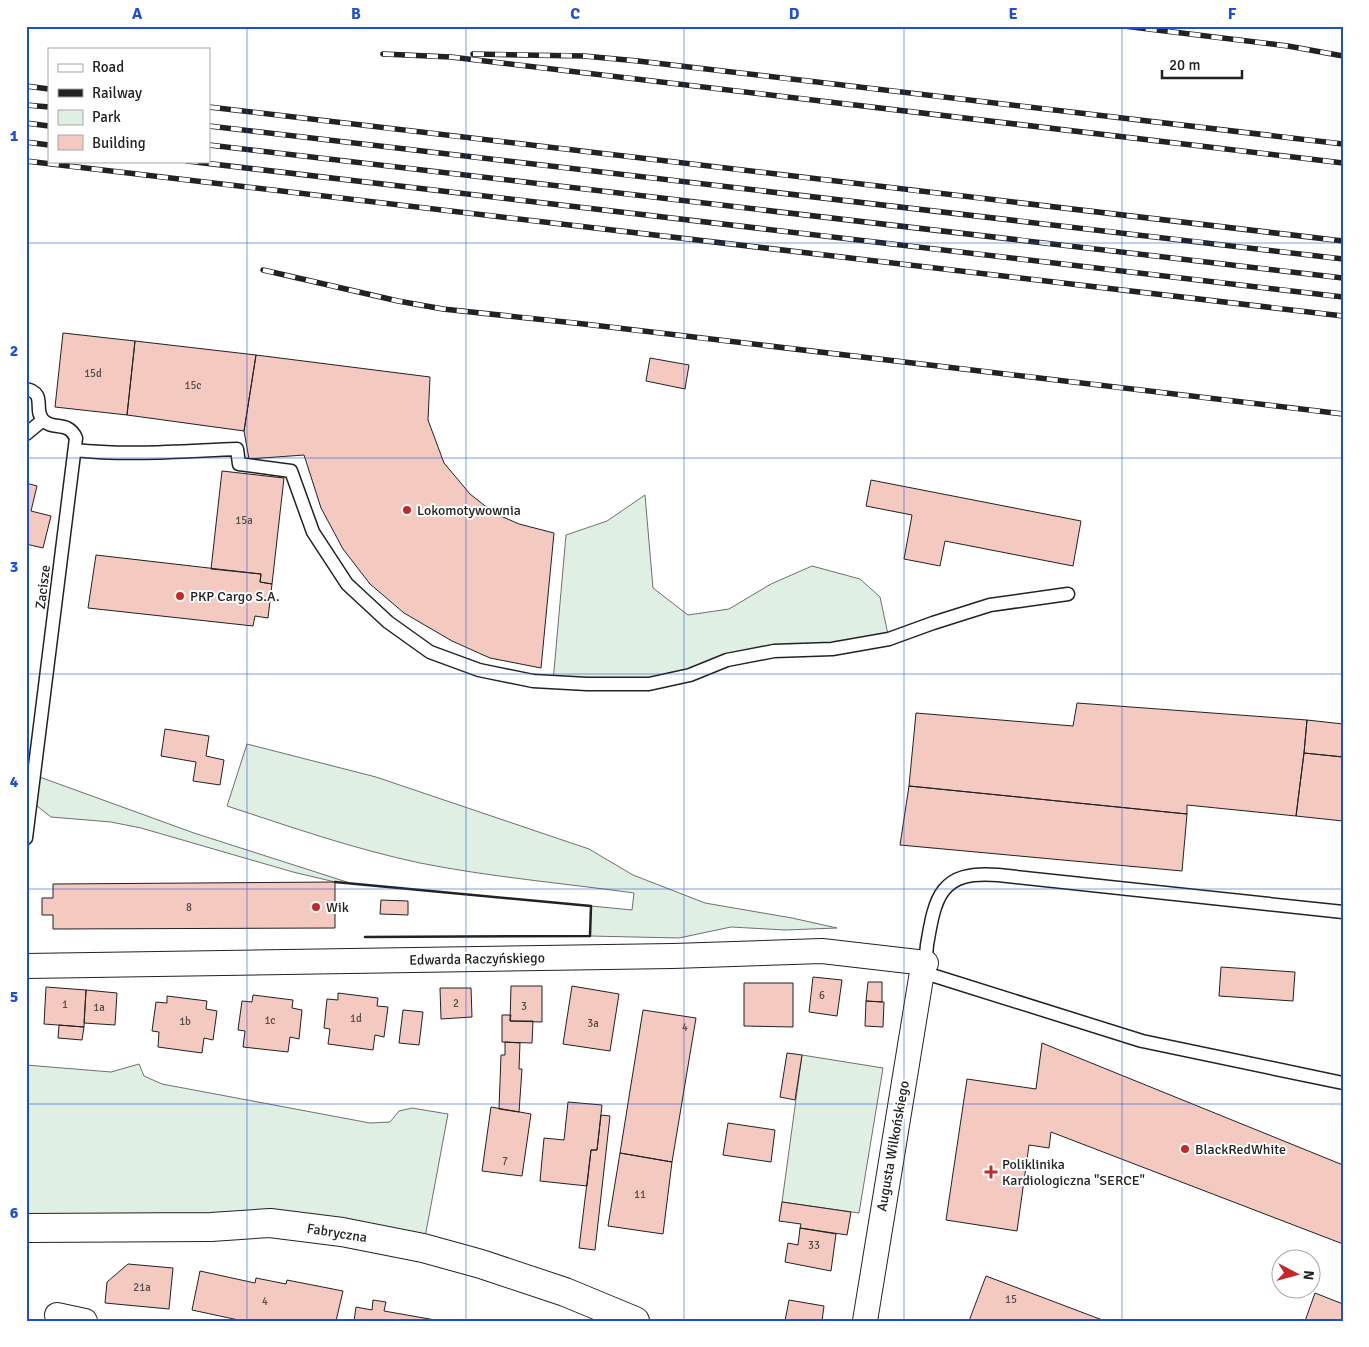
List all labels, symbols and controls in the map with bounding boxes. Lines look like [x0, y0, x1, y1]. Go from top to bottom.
text: A [132, 4, 143, 24]
text: B [351, 4, 361, 24]
text: C [570, 4, 580, 24]
text: D [789, 4, 800, 24]
text: E [1008, 4, 1018, 24]
text: F [1228, 4, 1237, 24]
legend [48, 48, 210, 162]
scale bar [1162, 48, 1242, 80]
text: 20 m [1169, 56, 1200, 74]
text: Road [92, 58, 124, 76]
text: Railway [92, 84, 142, 102]
text: Park [92, 108, 121, 126]
text: 1 [10, 126, 19, 146]
text: Building [92, 134, 146, 152]
text: 2 [10, 341, 18, 361]
house number: 15d [84, 367, 102, 380]
house number: 15c [184, 379, 202, 392]
place label: Lokomotywownia [417, 502, 521, 519]
marker: Lokomotywownia [401, 504, 413, 516]
house number: 15a [235, 514, 253, 527]
text: 3 [10, 557, 18, 577]
street label: Zacisze [32, 564, 54, 610]
place label: PKP Cargo S.A. [190, 588, 280, 605]
marker: PKP Cargo S.A. [174, 590, 186, 602]
text: 4 [10, 772, 19, 792]
place label: Wik [326, 899, 349, 916]
house number: 8 [186, 901, 192, 914]
marker: Wik [310, 901, 322, 913]
street label: Edwarda Raczyńskiego [409, 949, 545, 969]
text: 5 [10, 987, 18, 1007]
house number: 6 [819, 989, 825, 1002]
house number: 2 [453, 997, 459, 1010]
house number: 1 [62, 998, 68, 1011]
house number: 3 [521, 1000, 527, 1013]
house number: 1a [93, 1001, 105, 1014]
house number: 1d [350, 1012, 362, 1025]
house number: 1c [264, 1014, 276, 1027]
house number: 1b [179, 1015, 191, 1028]
house number: 3a [587, 1017, 599, 1030]
house number: 4 [682, 1021, 688, 1034]
street label: Augusta Wilkońskiego [873, 1079, 913, 1213]
place label: BlackRedWhite [1195, 1141, 1286, 1158]
marker: BlackRedWhite [1179, 1143, 1191, 1155]
house number: 7 [502, 1155, 508, 1168]
place label: Poliklinika Kardiologiczna "SERCE" [1002, 1156, 1145, 1189]
marker: Poliklinika Kardiologiczna "SERCE" [984, 1165, 998, 1179]
house number: 11 [634, 1188, 646, 1201]
text: 6 [10, 1203, 19, 1223]
street label: Fabryczna [306, 1220, 368, 1246]
house number: 33 [808, 1239, 820, 1252]
north arrow [1272, 1250, 1322, 1300]
text: N [1299, 1270, 1317, 1281]
house number: 21a [133, 1281, 151, 1294]
house number: 15 [1005, 1293, 1017, 1306]
house number: 4 [262, 1295, 268, 1308]

